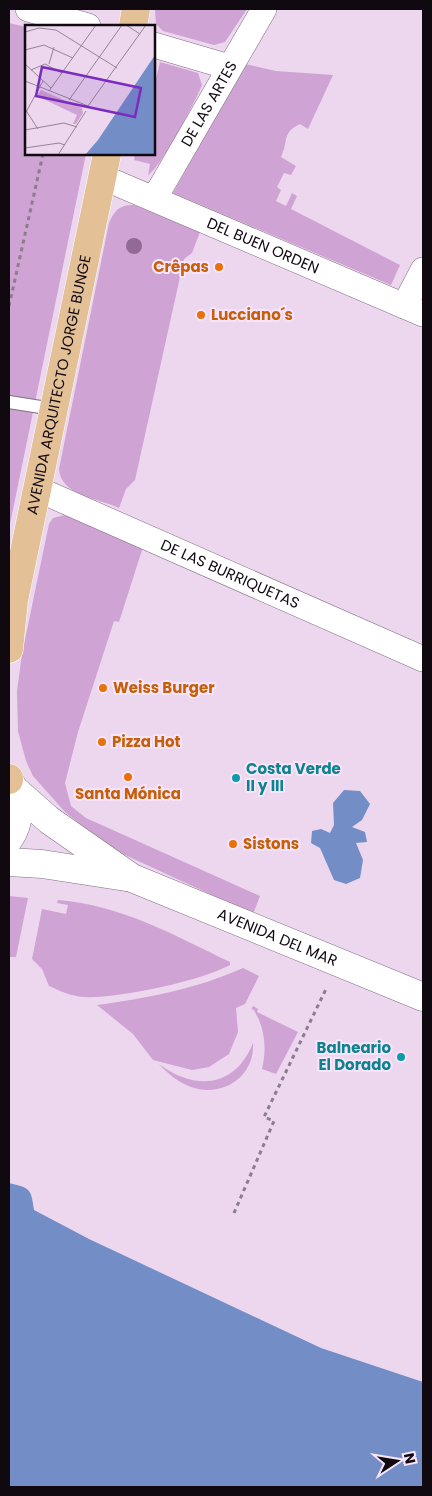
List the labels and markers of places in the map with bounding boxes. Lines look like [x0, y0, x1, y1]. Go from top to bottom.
place label: Crêpas [153, 256, 209, 277]
marker: Crêpas [213, 261, 225, 273]
place label: Lucciano´s [211, 304, 293, 325]
marker: Lucciano´s [195, 309, 207, 321]
place label: Weiss Burger [113, 677, 215, 698]
marker: Weiss Burger [97, 682, 109, 694]
place label: Pizza Hot [112, 731, 181, 752]
marker: Pizza Hot [96, 736, 108, 748]
place label: Costa Verde II y III [246, 758, 341, 796]
marker: Santa Mónica [122, 771, 134, 783]
marker: Costa Verde II y III [230, 772, 242, 784]
place label: Santa Mónica [75, 783, 181, 804]
place label: Sistons [243, 833, 299, 854]
marker: Sistons [227, 838, 239, 850]
place label: Balneario El Dorado [317, 1037, 391, 1075]
marker: Balneario El Dorado [395, 1051, 407, 1063]

